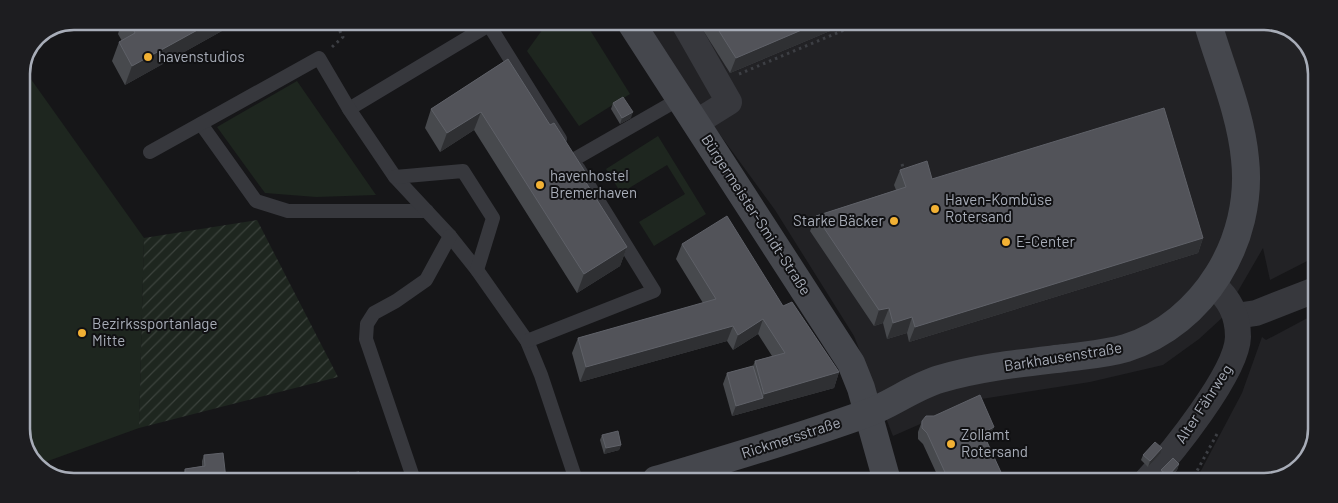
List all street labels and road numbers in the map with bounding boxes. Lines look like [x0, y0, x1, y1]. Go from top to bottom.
street label: Bürgermeister-Smidt-Straße [698, 131, 816, 298]
street label: Barkhausenstraße [1003, 338, 1123, 374]
street label: Alter Fährweg [1171, 361, 1235, 446]
street label: Rickmersstraße [739, 413, 843, 462]

